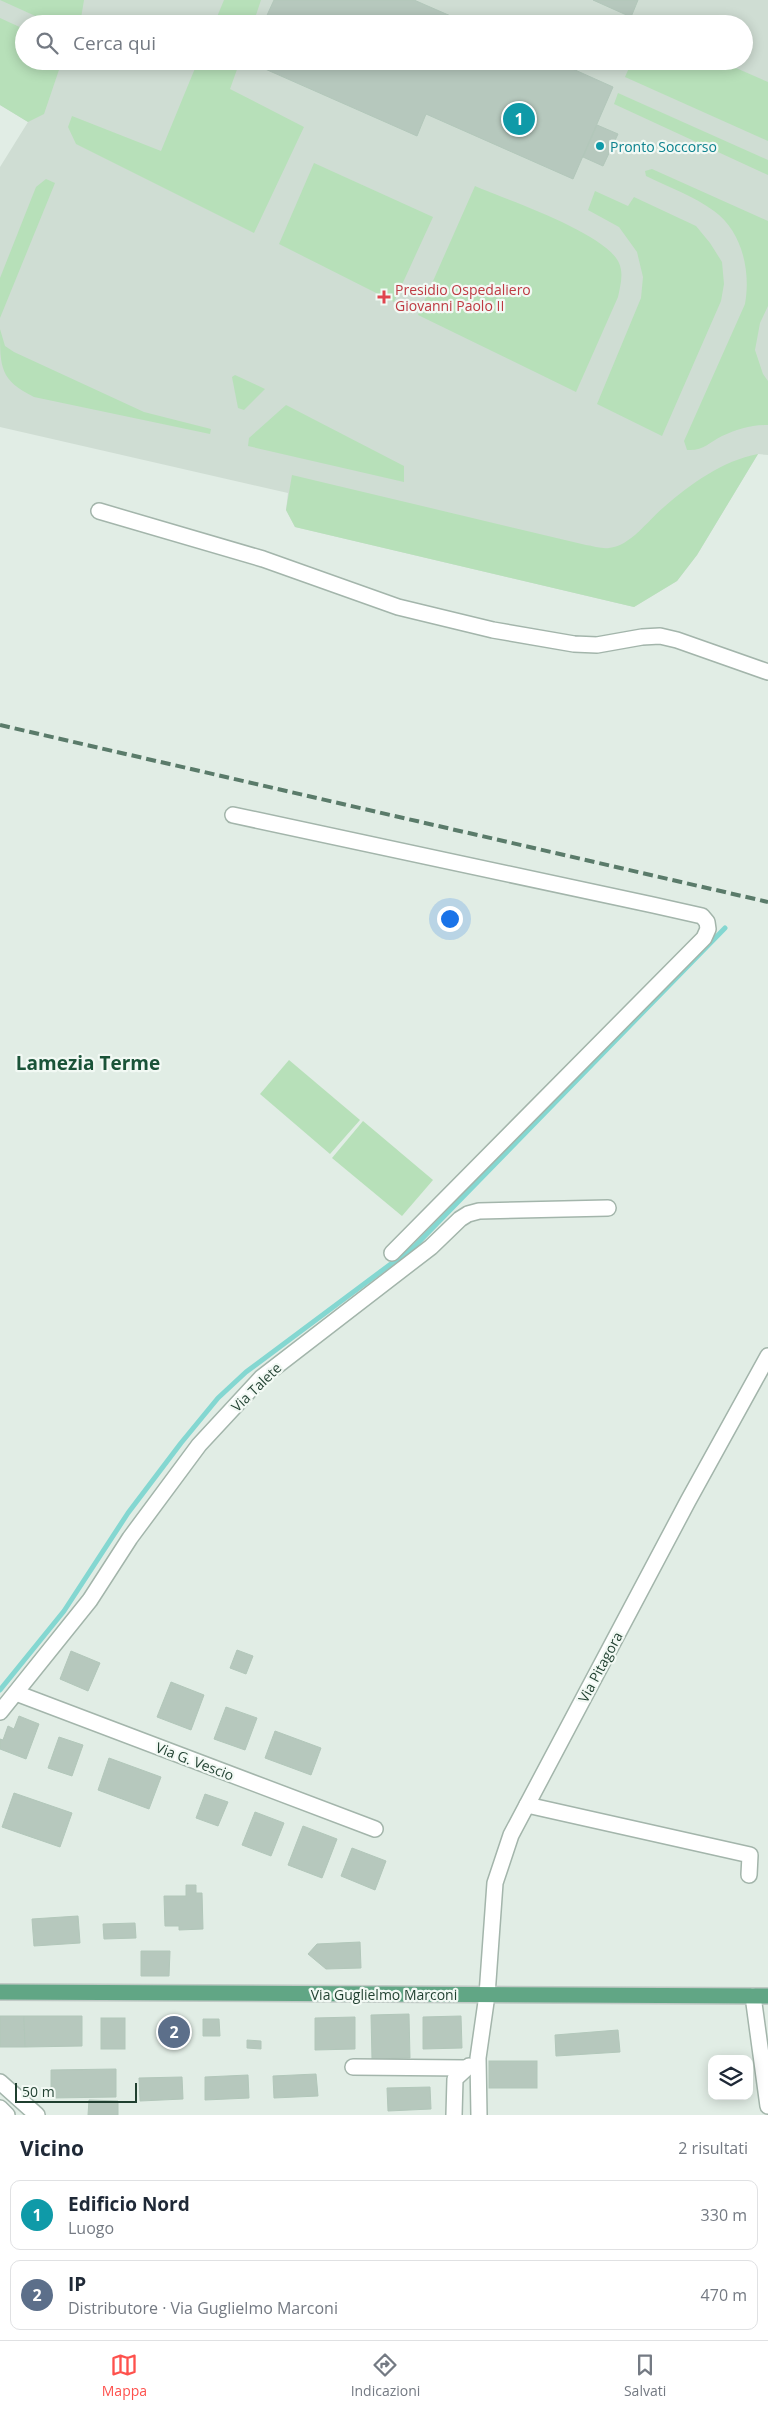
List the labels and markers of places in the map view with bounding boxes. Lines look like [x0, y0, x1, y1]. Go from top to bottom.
pin: 1 [503, 100, 535, 138]
place label: Pronto Soccorso [610, 137, 717, 156]
marker: Pronto Soccorso [594, 140, 606, 152]
place label: Presidio Ospedaliero Giovanni Paolo II [395, 280, 531, 315]
marker: Presidio Ospedaliero Giovanni Paolo II [377, 290, 391, 304]
pin: 2 [158, 2013, 190, 2051]

